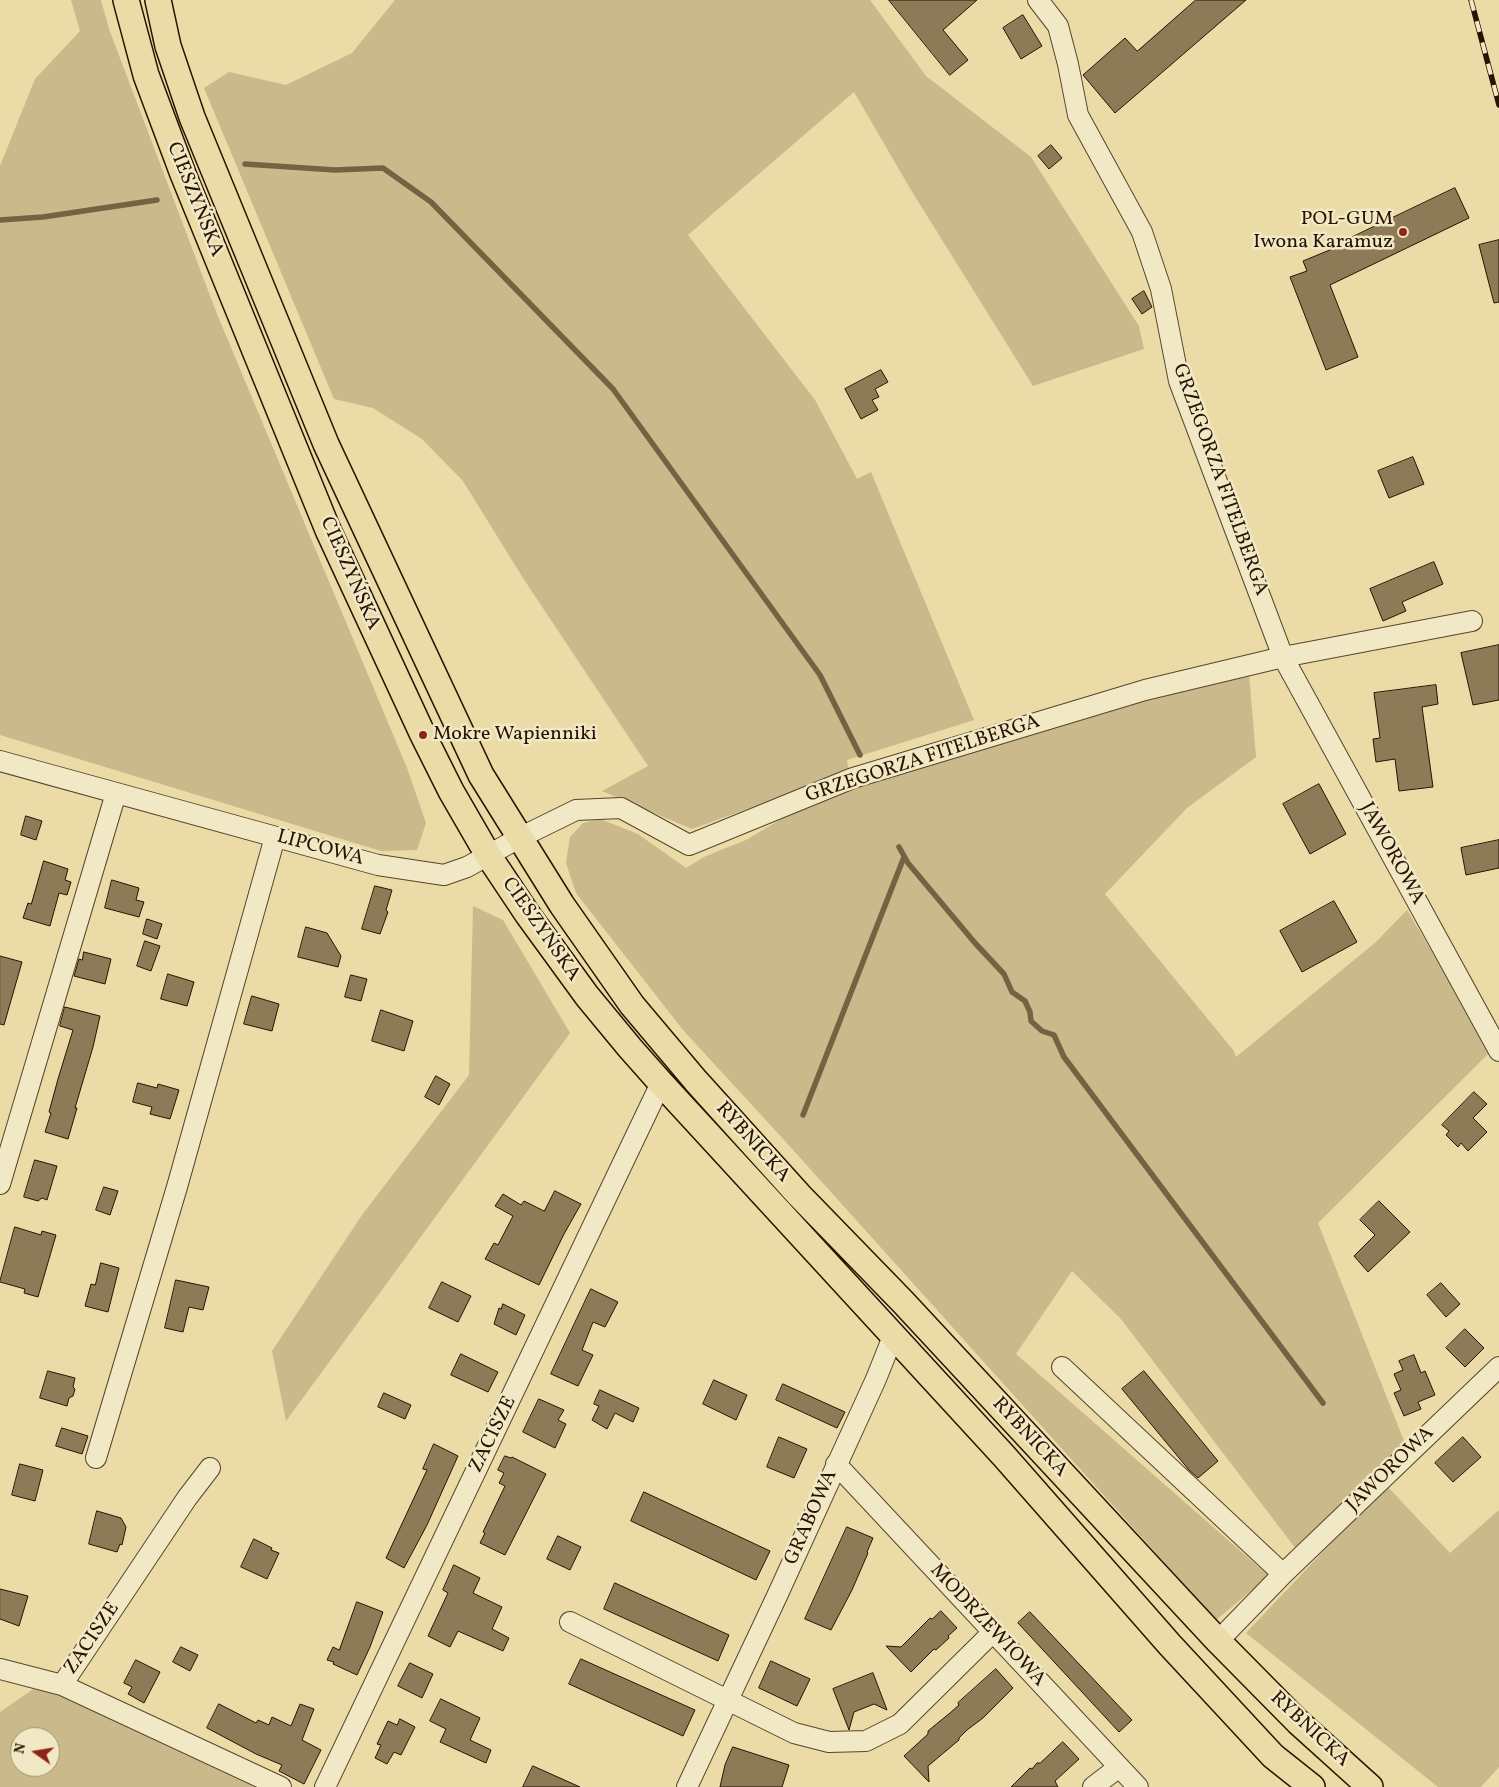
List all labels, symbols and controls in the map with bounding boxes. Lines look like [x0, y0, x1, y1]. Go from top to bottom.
street label: CIESZYŃSKA [160, 139, 228, 261]
place label: POL-GUM Iwona Karamuz [1253, 208, 1393, 255]
marker: POL-GUM Iwona Karamuz [1397, 226, 1409, 238]
street label: GRZEGORZA FITELBERGA [1166, 361, 1272, 599]
street label: CIESZYŃSKA [313, 514, 385, 634]
street label: GRZEGORZA FITELBERGA [803, 711, 1043, 809]
place label: Mokre Wapienniki [433, 723, 597, 747]
marker: Mokre Wapienniki [417, 729, 429, 741]
street label: JAWOROWA [1353, 799, 1429, 909]
street label: LIPCOWA [274, 826, 366, 872]
street label: CIESZYŃSKA [495, 873, 585, 987]
street label: RYBNICKA [710, 1098, 794, 1188]
street label: ZACISZE [465, 1393, 523, 1477]
street label: RYBNICKA [986, 1393, 1072, 1483]
street label: JAWOROWA [1342, 1422, 1440, 1518]
street label: GRABOWA [780, 1467, 844, 1569]
street label: MODRZEWIOWA [924, 1560, 1050, 1692]
street label: ZACISZE [60, 1598, 126, 1680]
street label: RYBNICKA [1264, 1687, 1354, 1773]
north arrow [10, 1727, 60, 1777]
text: N [10, 1742, 31, 1756]

